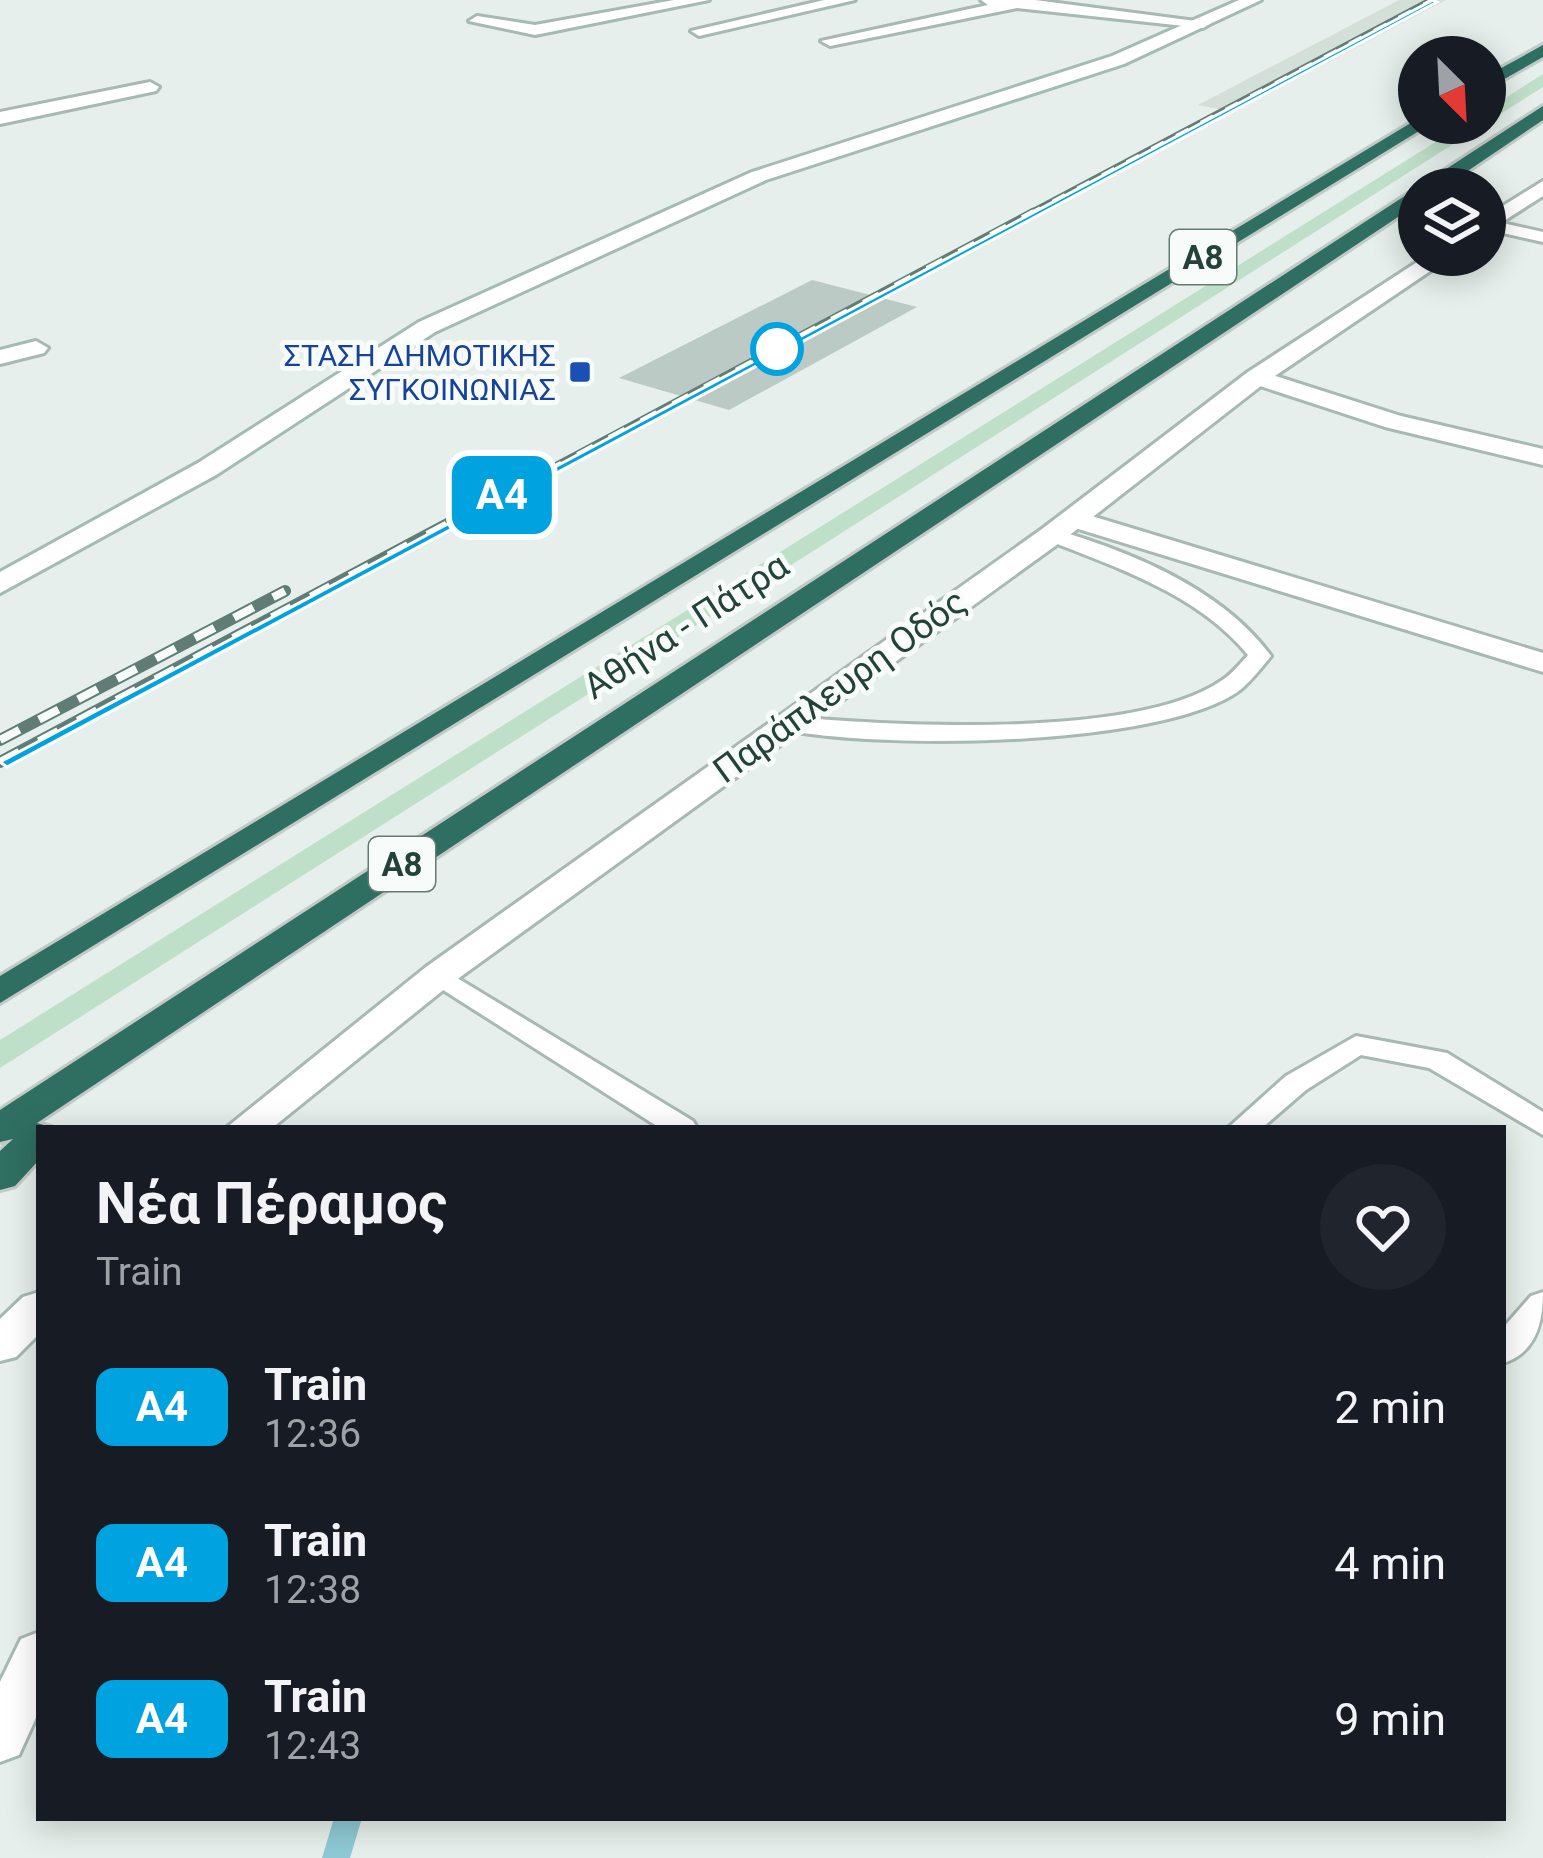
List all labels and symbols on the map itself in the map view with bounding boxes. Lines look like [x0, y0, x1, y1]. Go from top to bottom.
north arrow [1398, 36, 1506, 144]
road number: Α8 [1170, 230, 1236, 284]
unlabelled marker [752, 324, 802, 374]
place label: ΣΤΑΣΗ ΔΗΜΟΤΙΚΗΣ ΣΥΓΚΟΙΝΩΝΙΑΣ [284, 338, 556, 407]
marker: ΣΤΑΣΗ ΔΗΜΟΤΙΚΗΣ ΣΥΓΚΟΙΝΩΝΙΑΣ [567, 359, 593, 385]
line badge: A4 [448, 456, 556, 534]
street label: Αθήνα - Πάτρα [576, 544, 797, 708]
street label: Παράπλευρη Οδός [705, 580, 975, 792]
road number: Α8 [369, 837, 435, 891]

